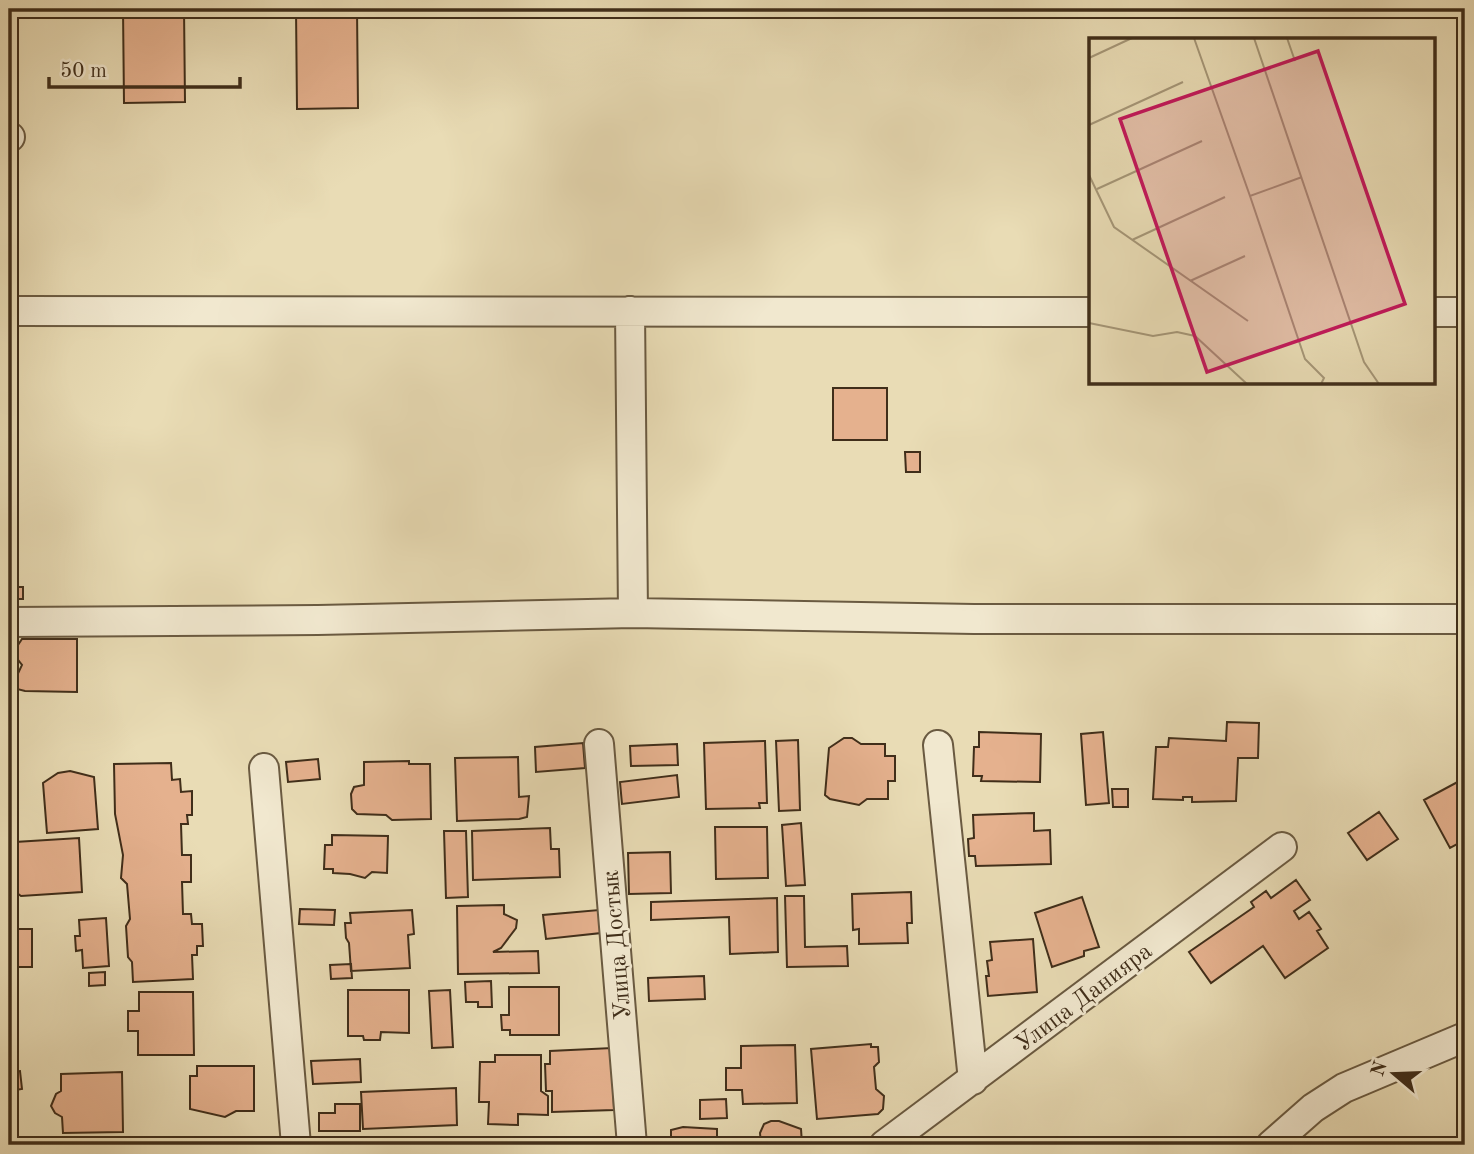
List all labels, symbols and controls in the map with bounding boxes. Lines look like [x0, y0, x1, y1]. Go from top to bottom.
inset map [1089, 38, 1436, 385]
scale bar [49, 46, 240, 90]
text: 50 m [60, 61, 107, 82]
street label: Улица Достык [600, 869, 636, 1021]
street label: Улица Данияра [1011, 940, 1157, 1058]
north arrow [1358, 1038, 1428, 1108]
text: N [1369, 1059, 1392, 1079]

